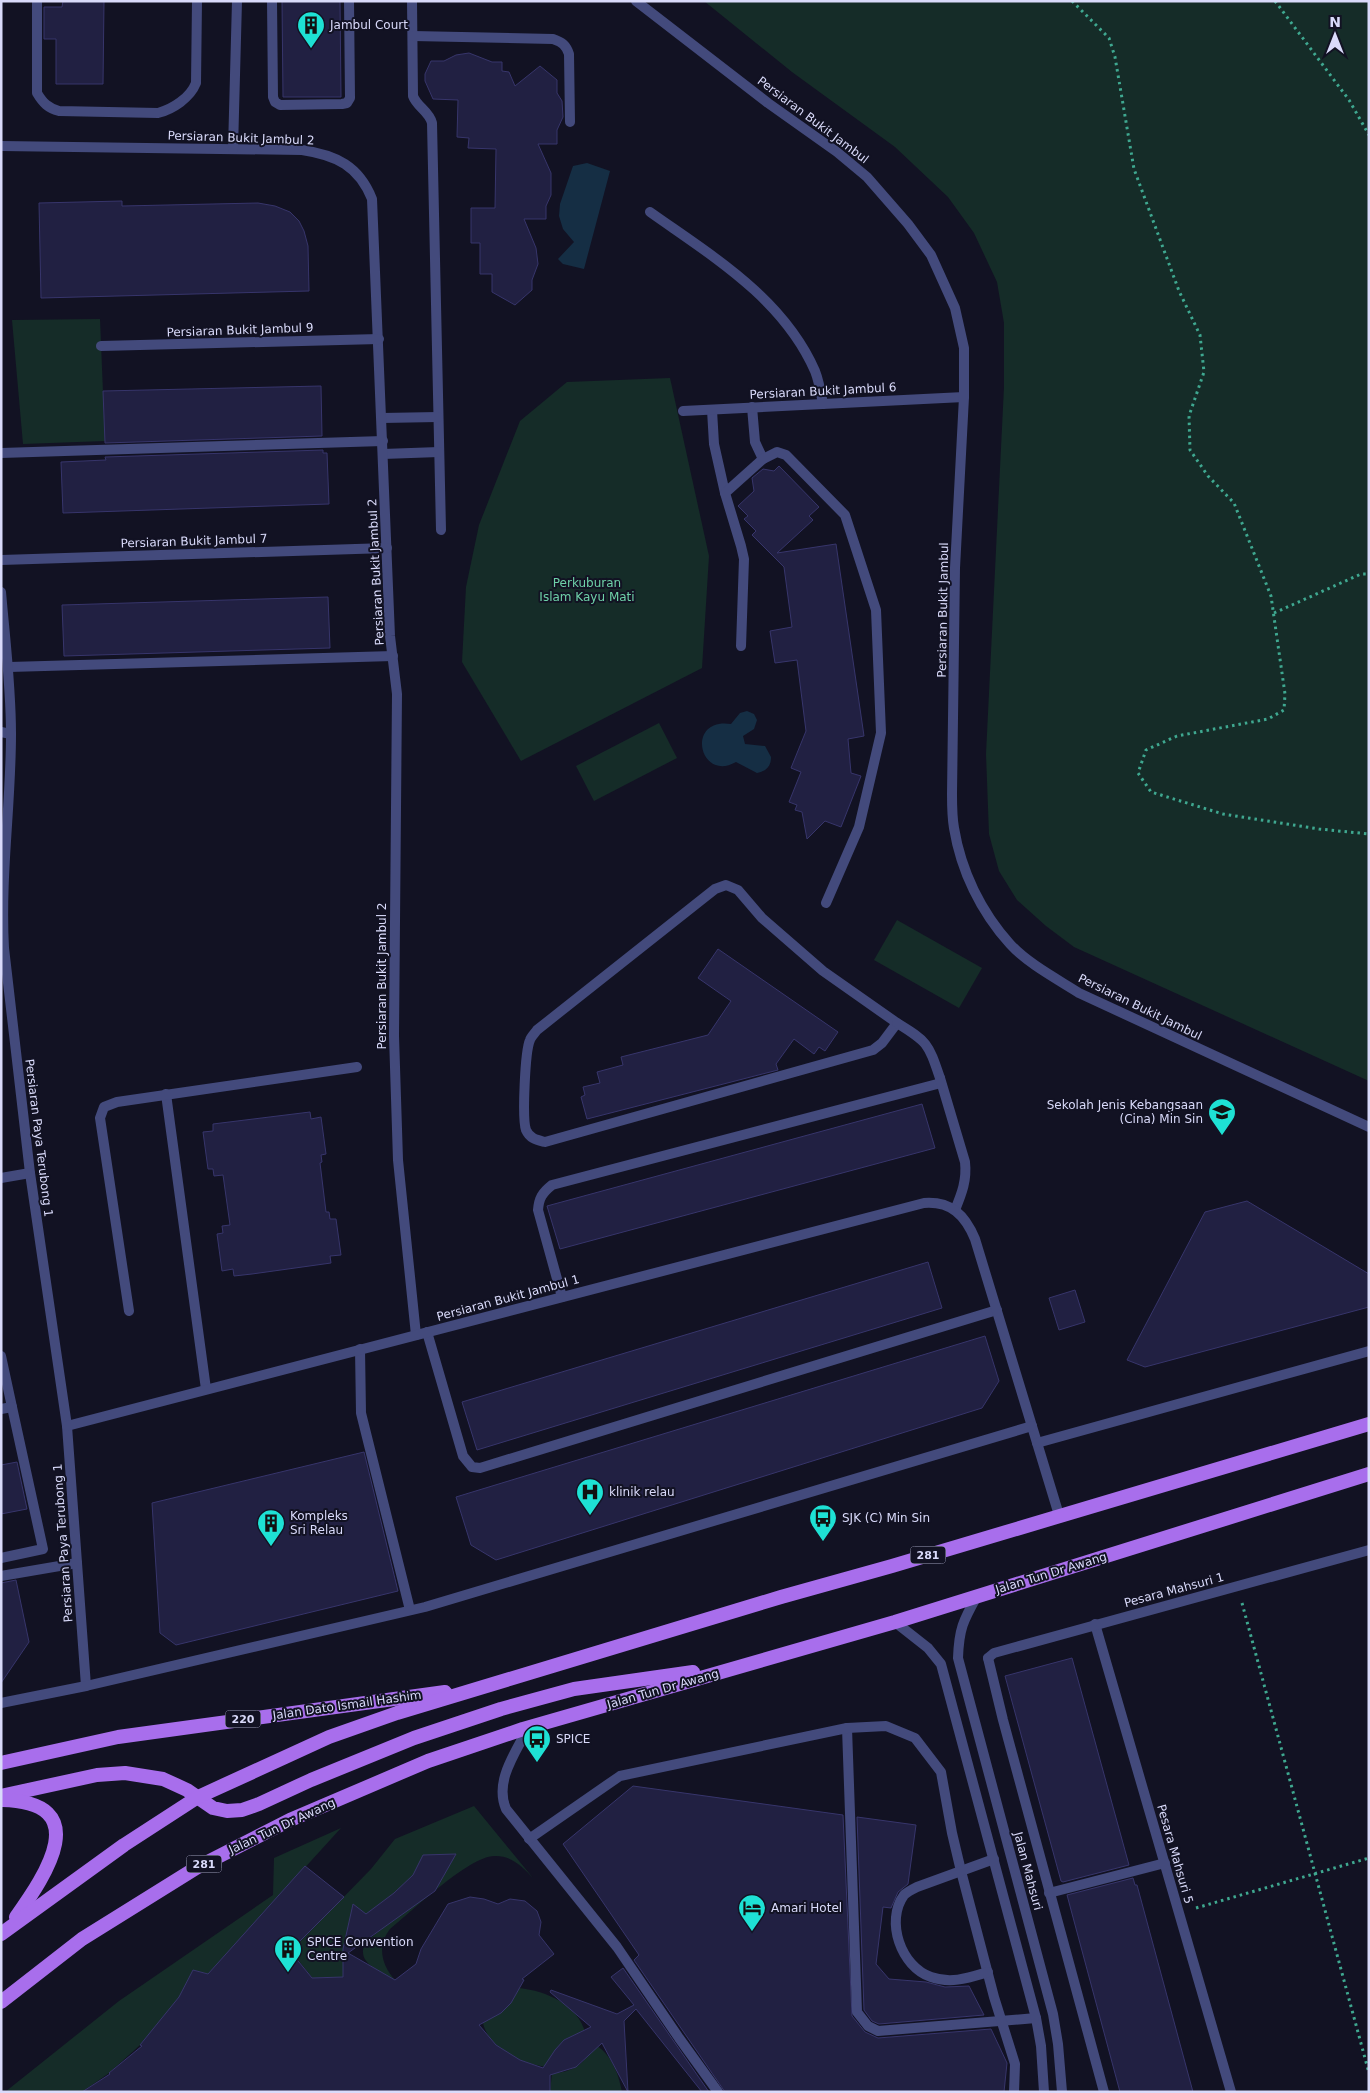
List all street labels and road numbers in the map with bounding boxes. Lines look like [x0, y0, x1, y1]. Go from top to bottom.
street label: Persiaran Bukit Jambul [755, 74, 871, 166]
street label: Persiaran Bukit Jambul 2 [167, 128, 315, 148]
street label: Persiaran Bukit Jambul 9 [166, 320, 314, 340]
street label: Persiaran Bukit Jambul 6 [749, 380, 897, 402]
street label: Persiaran Bukit Jambul 2 [365, 498, 387, 646]
street label: Persiaran Bukit Jambul 7 [120, 531, 268, 551]
street label: Persiaran Bukit Jambul [935, 542, 951, 678]
street label: Persiaran Bukit Jambul 2 [375, 903, 389, 1050]
street label: Persiaran Bukit Jambul [1076, 971, 1204, 1043]
street label: Persiaran Paya Terubong 1 [22, 1058, 56, 1218]
street label: Persiaran Bukit Jambul 1 [435, 1272, 581, 1324]
street label: Persiaran Paya Terubong 1 [50, 1463, 76, 1623]
road number: 281 [910, 1546, 946, 1564]
street label: Jalan Tun Dr Awang [993, 1549, 1108, 1597]
street label: Pesara Mahsuri 1 [1123, 1570, 1225, 1610]
street label: Jalan Tun Dr Awang [605, 1666, 721, 1712]
street label: Jalan Dato Ismail Hashim [271, 1688, 422, 1723]
road number: 220 [226, 1710, 260, 1728]
street label: Jalan Tun Dr Awang [226, 1795, 337, 1857]
street label: Pesara Mahsuri 5 [1154, 1803, 1196, 1905]
street label: Jalan Mahsuri [1011, 1829, 1045, 1912]
road number: 281 [186, 1856, 222, 1872]

